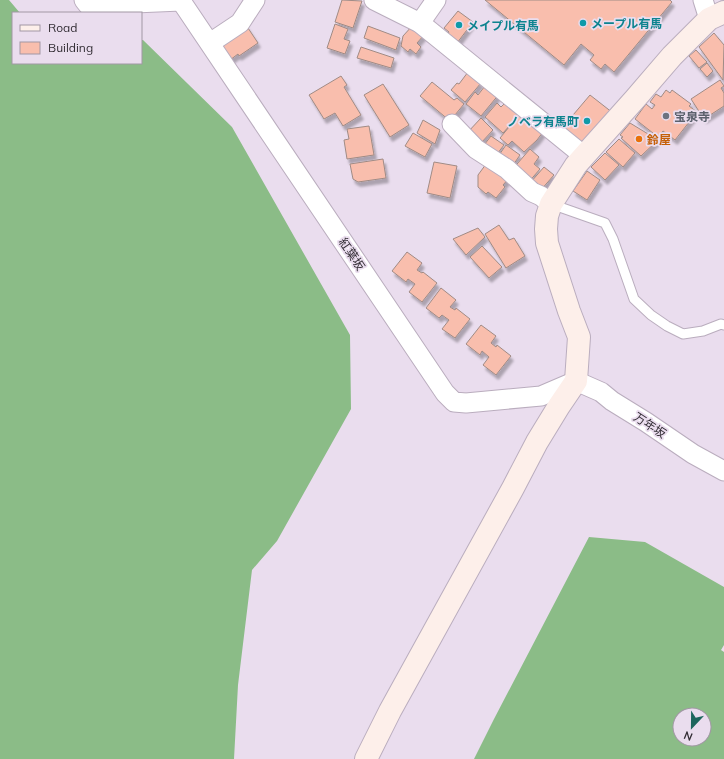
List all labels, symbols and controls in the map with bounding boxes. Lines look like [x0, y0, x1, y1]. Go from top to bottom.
legend [12, 12, 142, 64]
place label: メープル有馬 [591, 16, 662, 31]
place label: メイプル有馬 [467, 18, 539, 33]
marker: メープル有馬 [578, 18, 588, 28]
text: Road [48, 20, 77, 35]
marker: メイプル有馬 [454, 20, 464, 30]
text: Building [48, 40, 93, 55]
place label: 宝泉寺 [674, 109, 710, 124]
marker: 宝泉寺 [661, 111, 671, 121]
place label: ノベラ有馬町 [507, 114, 579, 129]
marker: ノベラ有馬町 [582, 116, 592, 126]
place label: 鈴屋 [646, 132, 671, 147]
marker: 鈴屋 [634, 134, 644, 144]
street label: 紅葉坂 [336, 235, 368, 273]
street label: 万年坂 [631, 409, 669, 441]
north arrow [672, 707, 712, 747]
text: N [682, 728, 695, 744]

